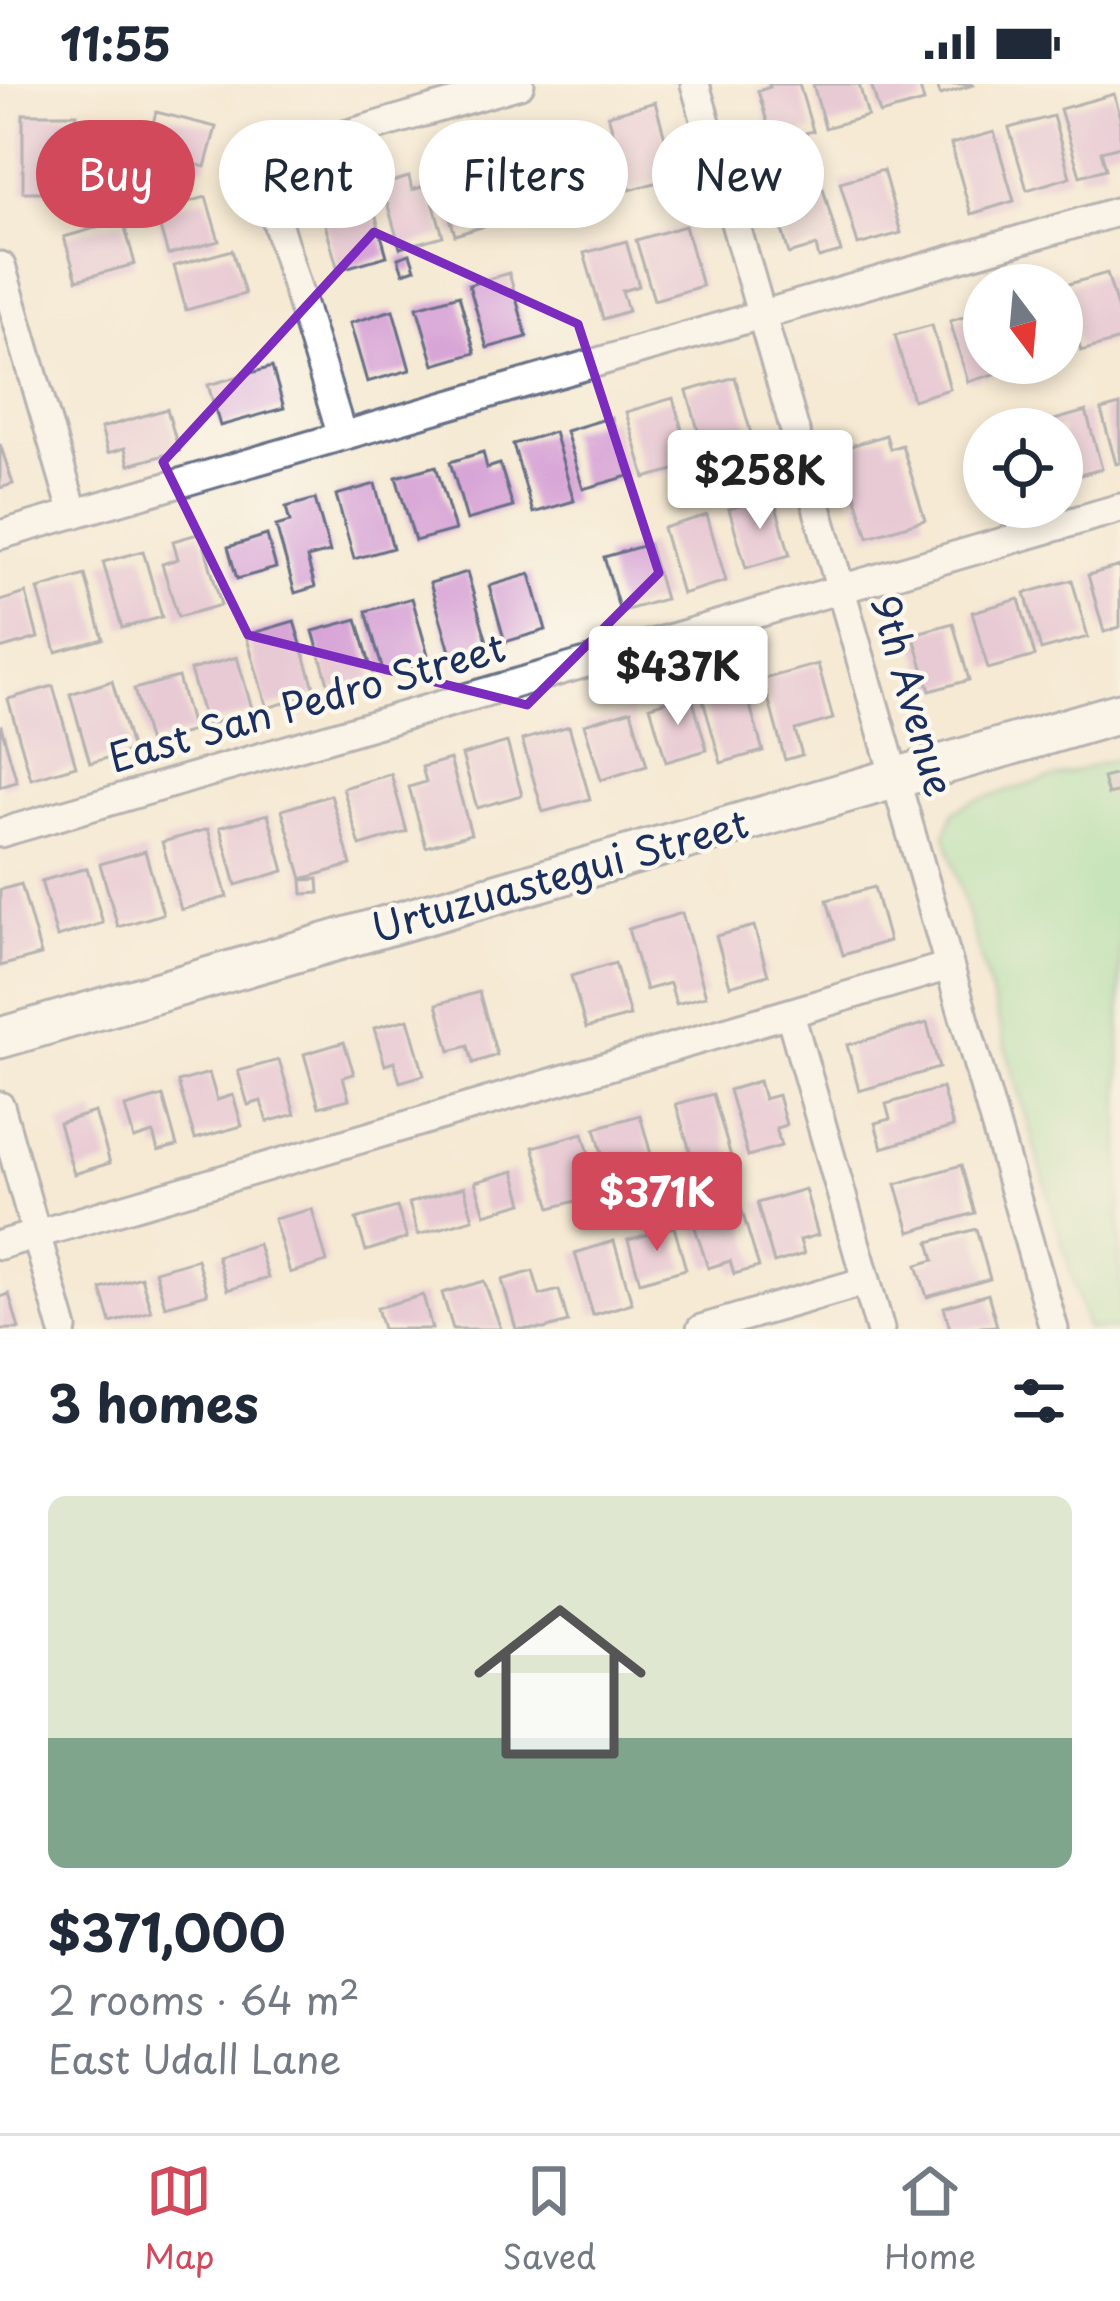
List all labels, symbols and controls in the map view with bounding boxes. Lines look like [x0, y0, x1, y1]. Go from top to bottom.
text: 11:55 [60, 8, 171, 76]
chip: Buy [36, 120, 195, 228]
chip: Rent [219, 120, 395, 228]
chip: Filters [419, 120, 628, 228]
chip: New [652, 120, 824, 228]
north arrow [963, 264, 1083, 384]
map controls [963, 264, 1083, 528]
button: locate [963, 408, 1083, 528]
pin: $258K [676, 430, 844, 532]
text: $258K [695, 439, 825, 498]
street label: 9th Avenue [858, 588, 971, 803]
street label: East San Pedro Street [101, 616, 512, 786]
pin: $437K [594, 626, 762, 728]
text: $437K [616, 635, 740, 694]
street label: Urtuzuastegui Street [364, 792, 755, 956]
pin: $371K [573, 1152, 741, 1254]
text: $371K [599, 1161, 715, 1220]
text: 3 homes [48, 1363, 259, 1440]
icon: filters [1006, 1368, 1072, 1434]
icon: home [452, 1574, 668, 1790]
text: $371,000 [48, 1892, 286, 1969]
text: 2 rooms · 64 m² [48, 1969, 360, 2028]
text: East Udall Lane [48, 2028, 341, 2087]
tab: Map [144, 2158, 215, 2280]
tab: Saved [503, 2158, 596, 2280]
tab: Home [884, 2158, 976, 2280]

